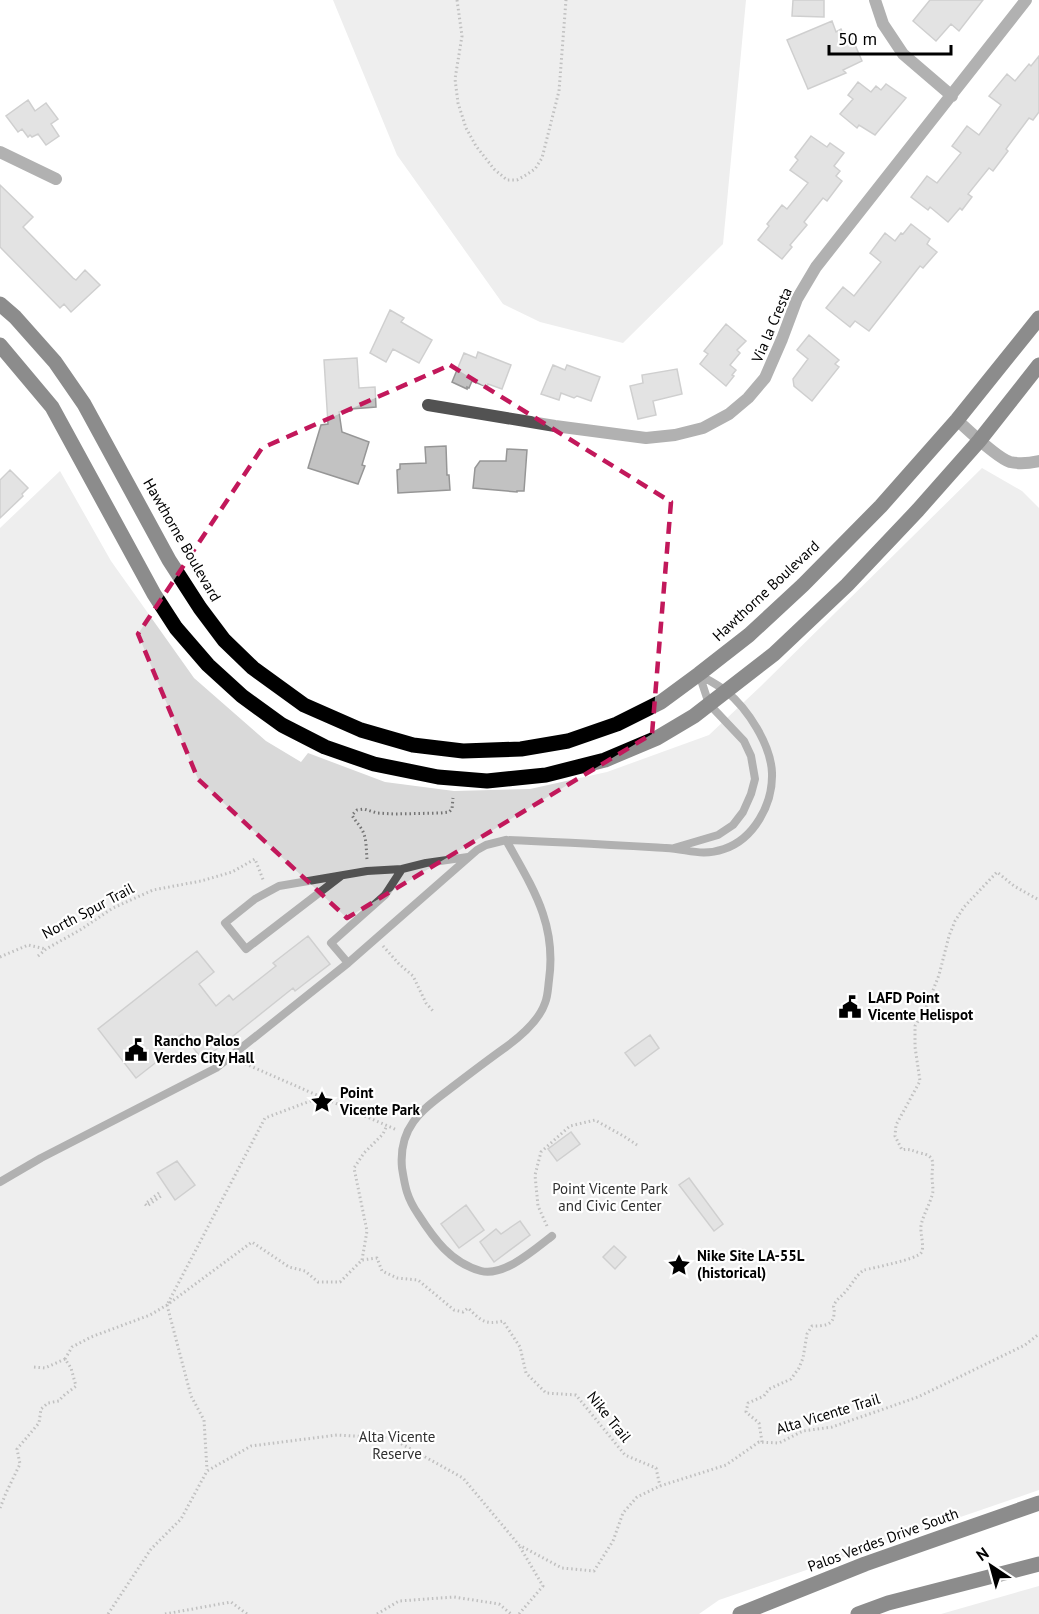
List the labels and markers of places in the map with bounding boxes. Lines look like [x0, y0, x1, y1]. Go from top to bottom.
place label: LAFD Point Vicente Helispot [867, 988, 974, 1024]
public building icon: LAFD Point Vicente Helispot [837, 994, 863, 1020]
place label: Rancho Palos Verdes City Hall [153, 1031, 255, 1067]
public building icon: Rancho Palos Verdes City Hall [123, 1037, 149, 1063]
place label: Point Vicente Park [339, 1083, 421, 1119]
place icon: Point Vicente Park [309, 1089, 335, 1115]
place label: Nike Site LA-55L (historical) [697, 1246, 805, 1282]
place icon: Nike Site LA-55L (historical) [666, 1252, 692, 1278]

